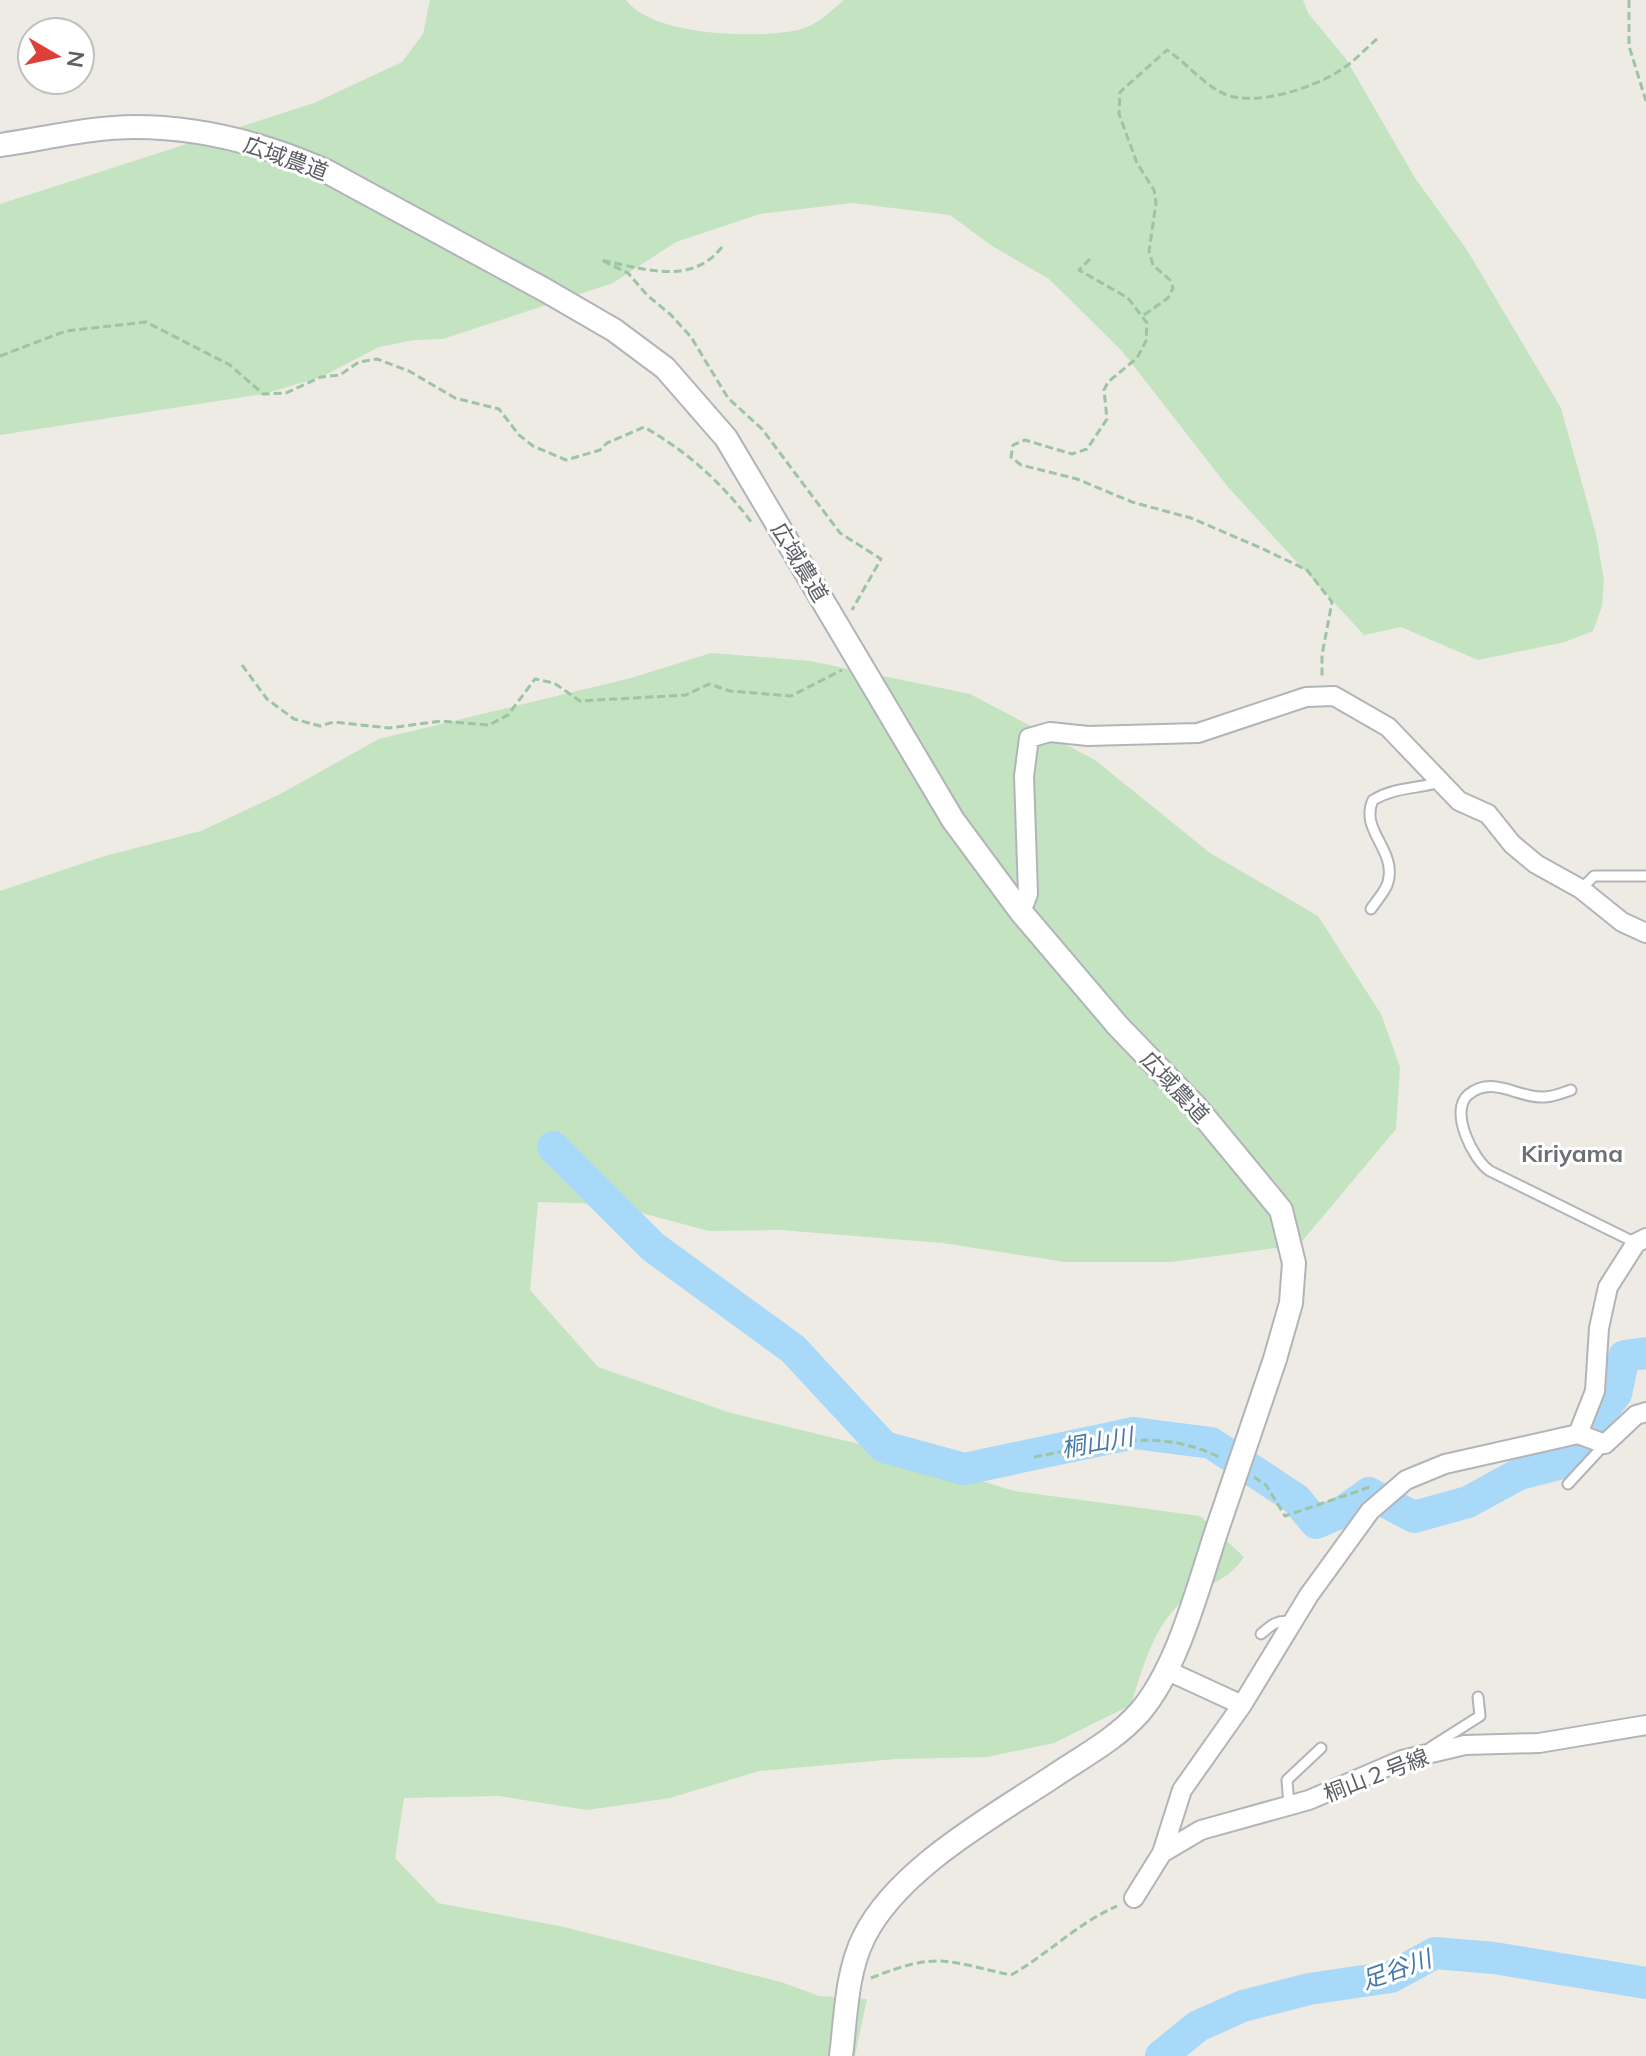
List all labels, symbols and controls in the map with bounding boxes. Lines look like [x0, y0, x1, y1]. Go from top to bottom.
north arrow [16, 16, 96, 96]
text: N [61, 49, 91, 70]
street label: 広域農道 [240, 130, 332, 186]
street label: 広域農道 [765, 517, 835, 607]
street label: 広域農道 [1135, 1045, 1215, 1129]
district label: Kiriyama [1521, 1138, 1623, 1168]
water label: 桐山川 [1059, 1420, 1138, 1463]
street label: 桐山２号線 [1320, 1742, 1432, 1808]
water label: 足谷川 [1357, 1942, 1438, 1995]

